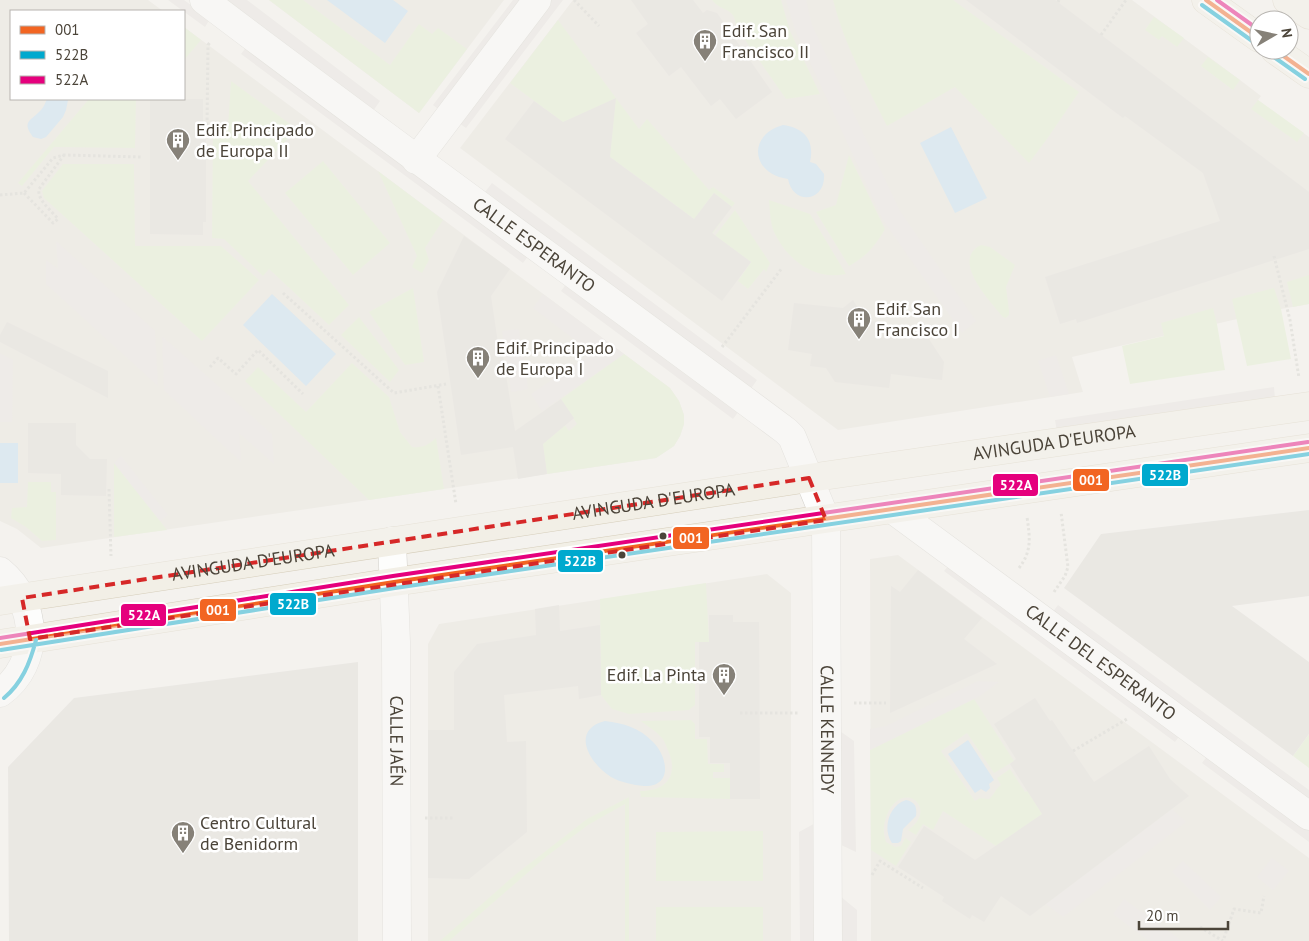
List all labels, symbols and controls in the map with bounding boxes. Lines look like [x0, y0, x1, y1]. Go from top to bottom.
legend [10, 10, 185, 100]
north arrow [1249, 10, 1299, 60]
place label: Edif. San Francisco II [722, 19, 809, 63]
text: 001 [55, 20, 80, 39]
text: N [1277, 27, 1296, 39]
building icon: Edif. San Francisco II [692, 28, 718, 62]
text: 522B [55, 45, 88, 64]
text: 522A [55, 70, 89, 89]
place label: Edif. Principado de Europa II [196, 118, 314, 162]
building icon: Edif. Principado de Europa II [165, 127, 191, 161]
street label: CALLE ESPERANTO [468, 192, 600, 297]
place label: Edif. San Francisco I [876, 297, 958, 341]
building icon: Edif. San Francisco I [846, 306, 872, 340]
place label: Edif. Principado de Europa I [496, 336, 614, 380]
building icon: Edif. Principado de Europa I [465, 345, 491, 379]
street label: AVINGUDA D'EUROPA [971, 419, 1137, 465]
line badge: 522B [1141, 463, 1189, 487]
text: 522B [1149, 466, 1181, 484]
line badge: 001 [1072, 468, 1110, 492]
text: 001 [1079, 471, 1103, 489]
line badge: 522A [992, 473, 1039, 497]
text: 522A [1000, 476, 1033, 494]
street label: AVINGUDA D'EUROPA [571, 477, 737, 525]
line badge: 001 [672, 526, 710, 550]
text: 001 [679, 529, 703, 547]
unlabelled marker [658, 531, 668, 541]
street label: AVINGUDA D'EUROPA [170, 538, 336, 586]
line badge: 522B [557, 549, 604, 573]
unlabelled marker [617, 550, 627, 560]
text: 522B [564, 552, 596, 570]
line badge: 522B [269, 592, 317, 616]
text: 522B [277, 595, 309, 613]
line badge: 001 [199, 598, 237, 622]
street label: CALLE DEL ESPERANTO [1021, 599, 1181, 725]
text: 001 [206, 601, 230, 619]
line badge: 522A [120, 603, 167, 627]
text: 522A [128, 606, 161, 624]
building icon: Edif. La Pinta [711, 662, 737, 696]
place label: Edif. La Pinta [607, 663, 706, 686]
street label: CALLE KENNEDY [816, 665, 839, 794]
street label: CALLE JAÉN [385, 695, 408, 786]
place label: Centro Cultural de Benidorm [200, 811, 317, 855]
building icon: Centro Cultural de Benidorm [170, 820, 196, 854]
scale bar [1139, 898, 1228, 930]
text: 20 m [1146, 906, 1179, 925]

